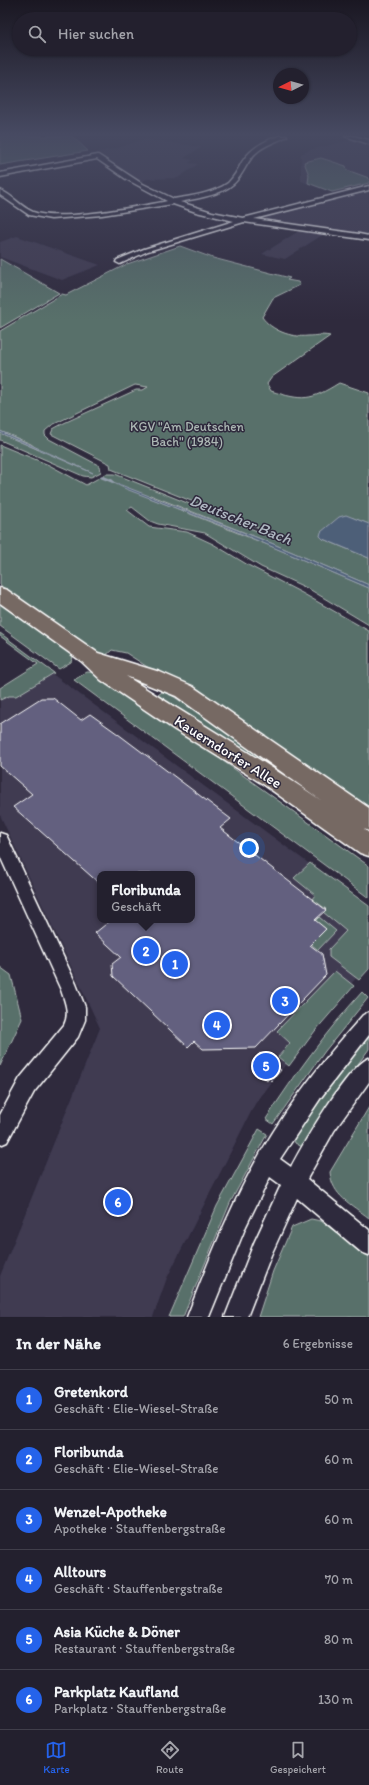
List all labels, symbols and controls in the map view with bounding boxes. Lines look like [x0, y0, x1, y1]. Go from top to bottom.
search box [12, 12, 357, 56]
icon: search [26, 23, 48, 45]
text: Hier suchen [58, 25, 134, 43]
north arrow [273, 68, 309, 104]
park label: KGV "Am Deutschen Bach" (1984) [130, 419, 245, 449]
water label: Deutscher Bach [187, 490, 295, 549]
street label: Kauerndorfer Allee [171, 712, 285, 792]
your location [239, 838, 259, 858]
popup [97, 871, 195, 923]
text: Floribunda [111, 881, 181, 899]
text: Geschäft [111, 899, 161, 914]
pin: 2 [133, 936, 159, 966]
pin: 1 [162, 949, 188, 979]
pin: 3 [272, 986, 298, 1016]
pin: 4 [204, 1010, 230, 1040]
pin: 5 [253, 1051, 279, 1081]
pin: 6 [105, 1187, 131, 1217]
text: In der Nähe [16, 1333, 101, 1353]
text: 6 Ergebnisse [283, 1336, 353, 1351]
text: Gretenkord [54, 1383, 128, 1401]
text: 1 [26, 1392, 32, 1407]
text: 50 m [324, 1392, 353, 1407]
text: Geschäft · Elie-Wiesel-Straße [54, 1401, 218, 1416]
text: Floribunda [54, 1443, 124, 1461]
text: 2 [26, 1452, 32, 1467]
text: 60 m [324, 1452, 353, 1467]
text: Geschäft · Elie-Wiesel-Straße [54, 1461, 218, 1476]
text: Wenzel-Apotheke [54, 1503, 167, 1521]
text: 3 [25, 1512, 33, 1527]
text: 60 m [324, 1512, 353, 1527]
text: Apotheke · Stauffenbergstraße [54, 1521, 226, 1536]
text: Alltours [54, 1563, 106, 1581]
text: 4 [25, 1572, 33, 1587]
text: 70 m [325, 1572, 353, 1587]
text: Geschäft · Stauffenbergstraße [54, 1581, 223, 1596]
text: Asia Küche & Döner [54, 1623, 180, 1641]
text: 5 [26, 1632, 32, 1647]
text: 80 m [324, 1632, 353, 1647]
text: Restaurant · Stauffenbergstraße [54, 1641, 235, 1656]
text: Parkplatz Kaufland [54, 1683, 179, 1701]
text: 6 [26, 1692, 32, 1707]
text: 130 m [318, 1692, 353, 1707]
text: Parkplatz · Stauffenbergstraße [54, 1701, 226, 1716]
tab: Karte [43, 1739, 70, 1776]
tab: Route [156, 1739, 184, 1776]
tab: Gespeichert [270, 1739, 326, 1776]

